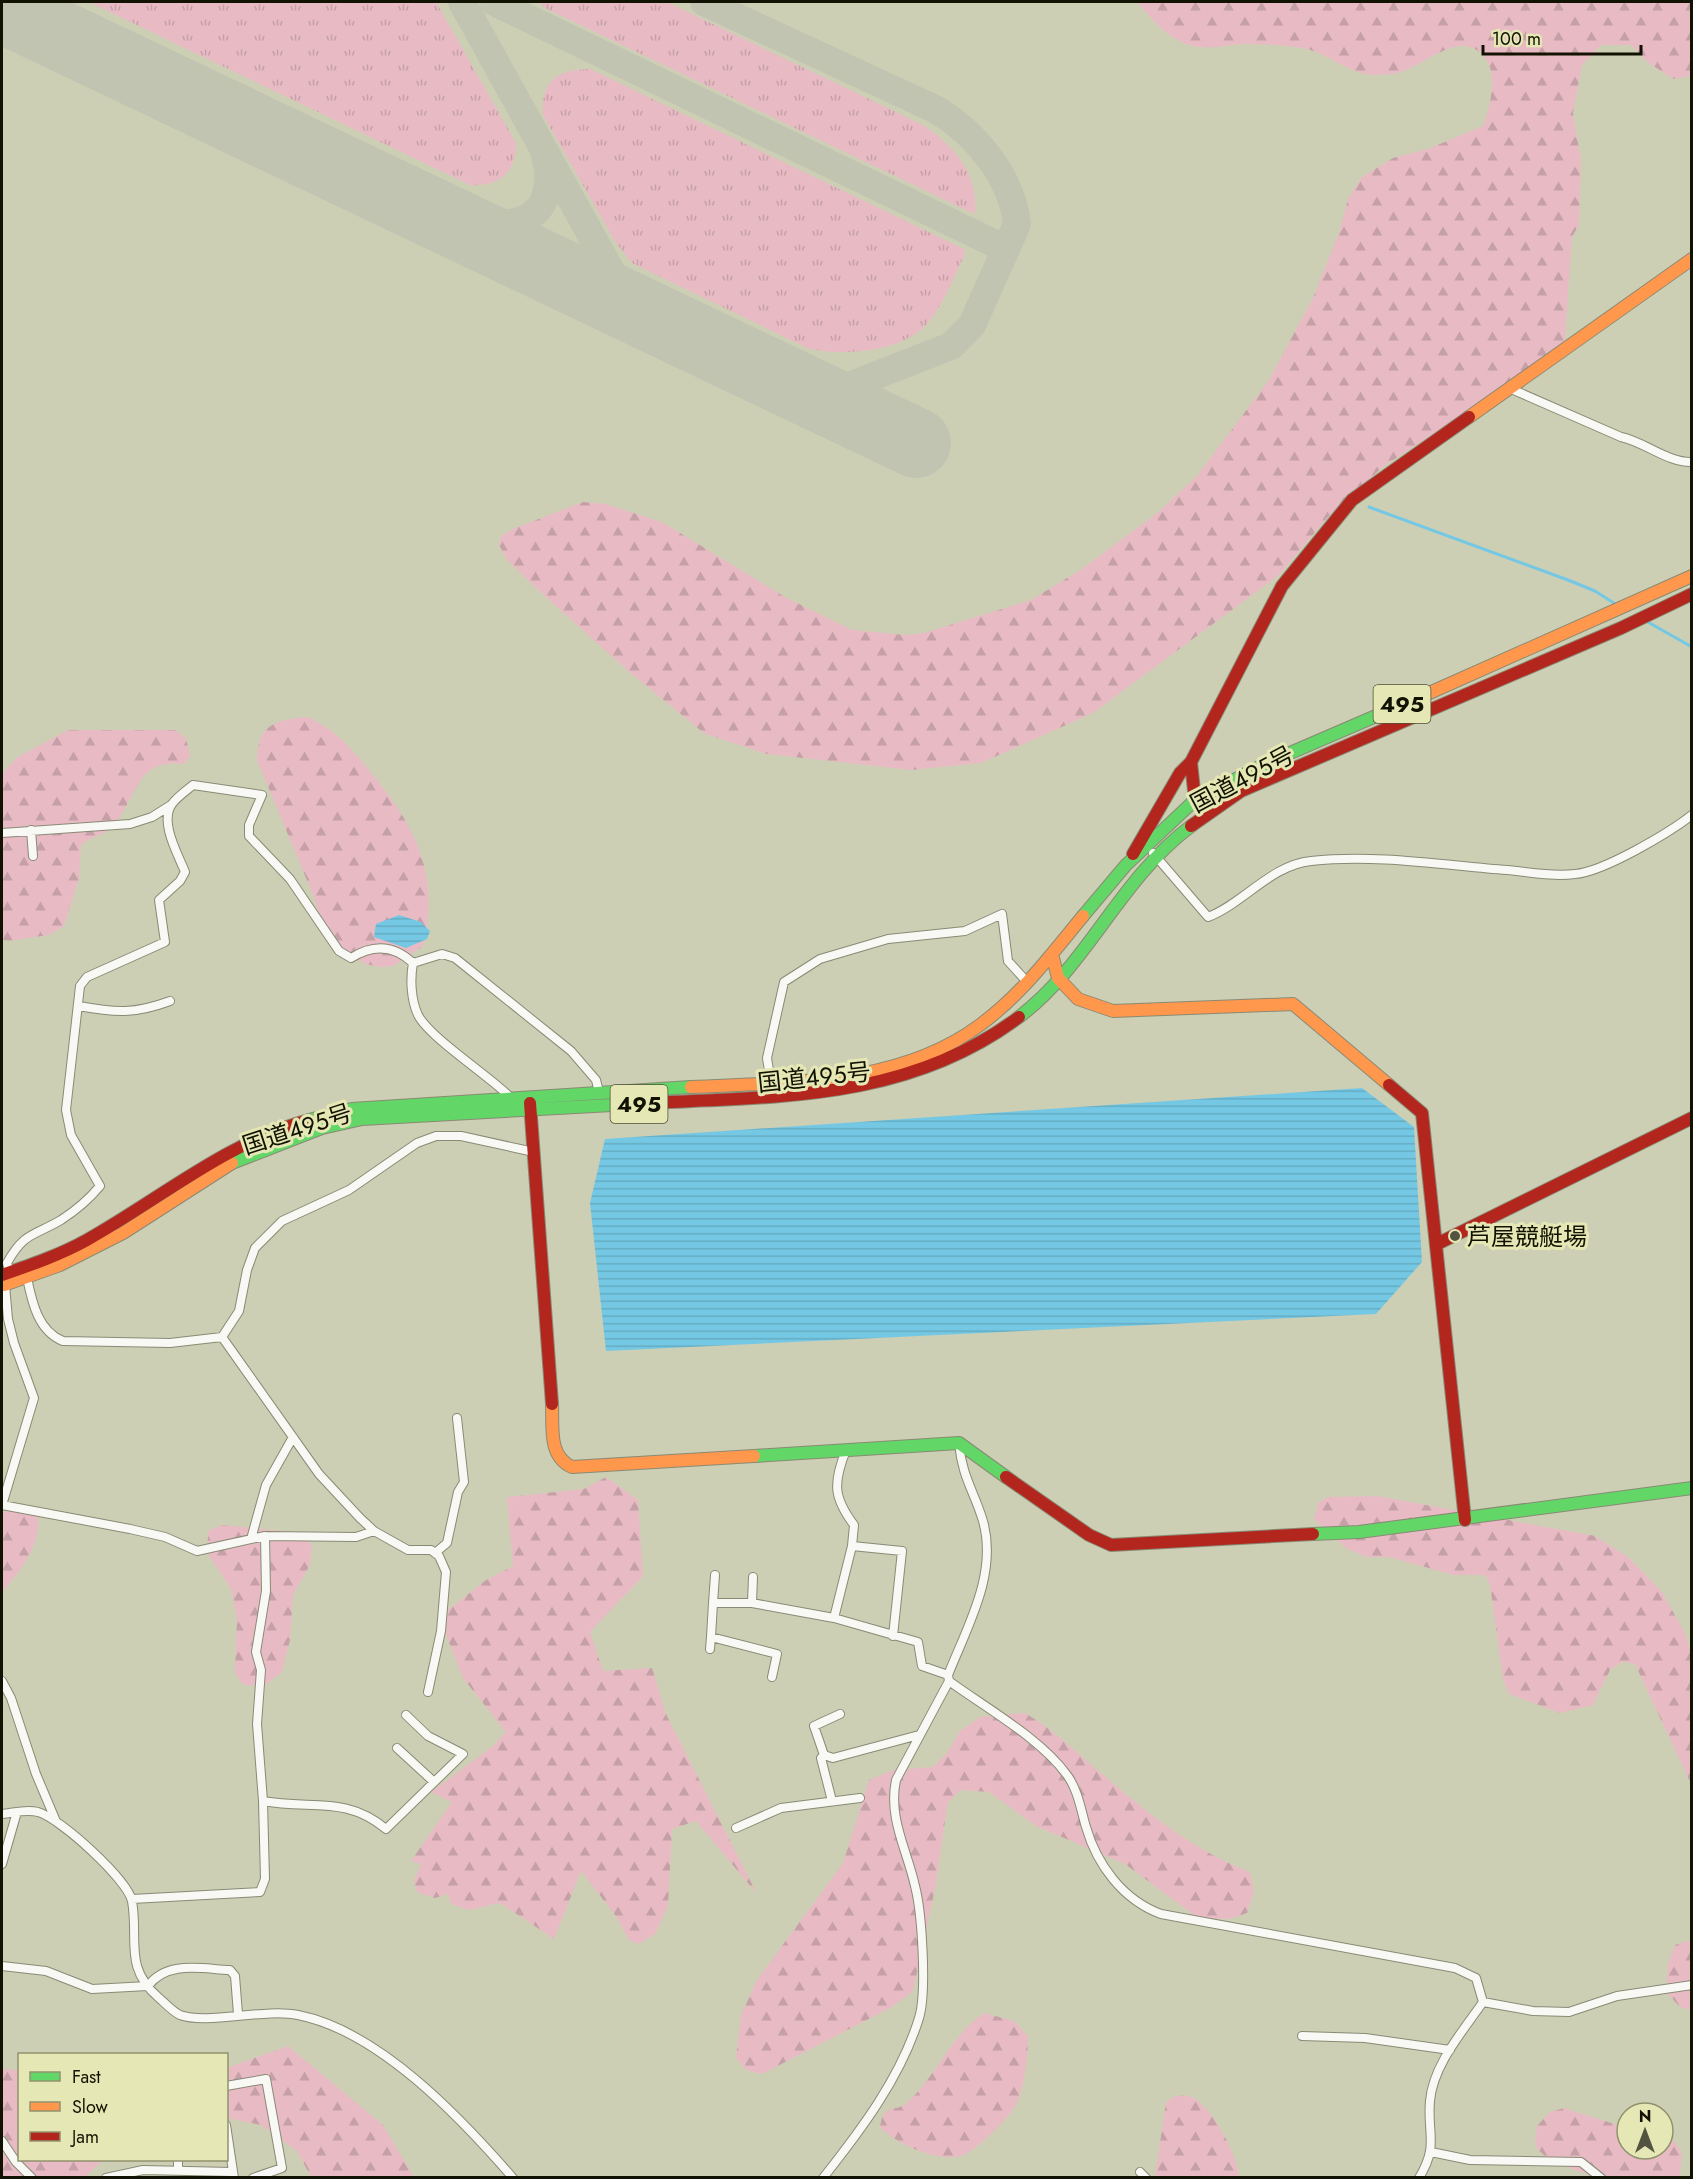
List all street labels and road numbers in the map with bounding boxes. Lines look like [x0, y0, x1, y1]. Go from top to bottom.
road number: 495 [1374, 685, 1430, 723]
street label: 国道495号 [1184, 737, 1300, 821]
street label: 国道495号 [756, 1054, 872, 1100]
road number: 495 [610, 1085, 668, 1123]
street label: 国道495号 [238, 1095, 356, 1163]

